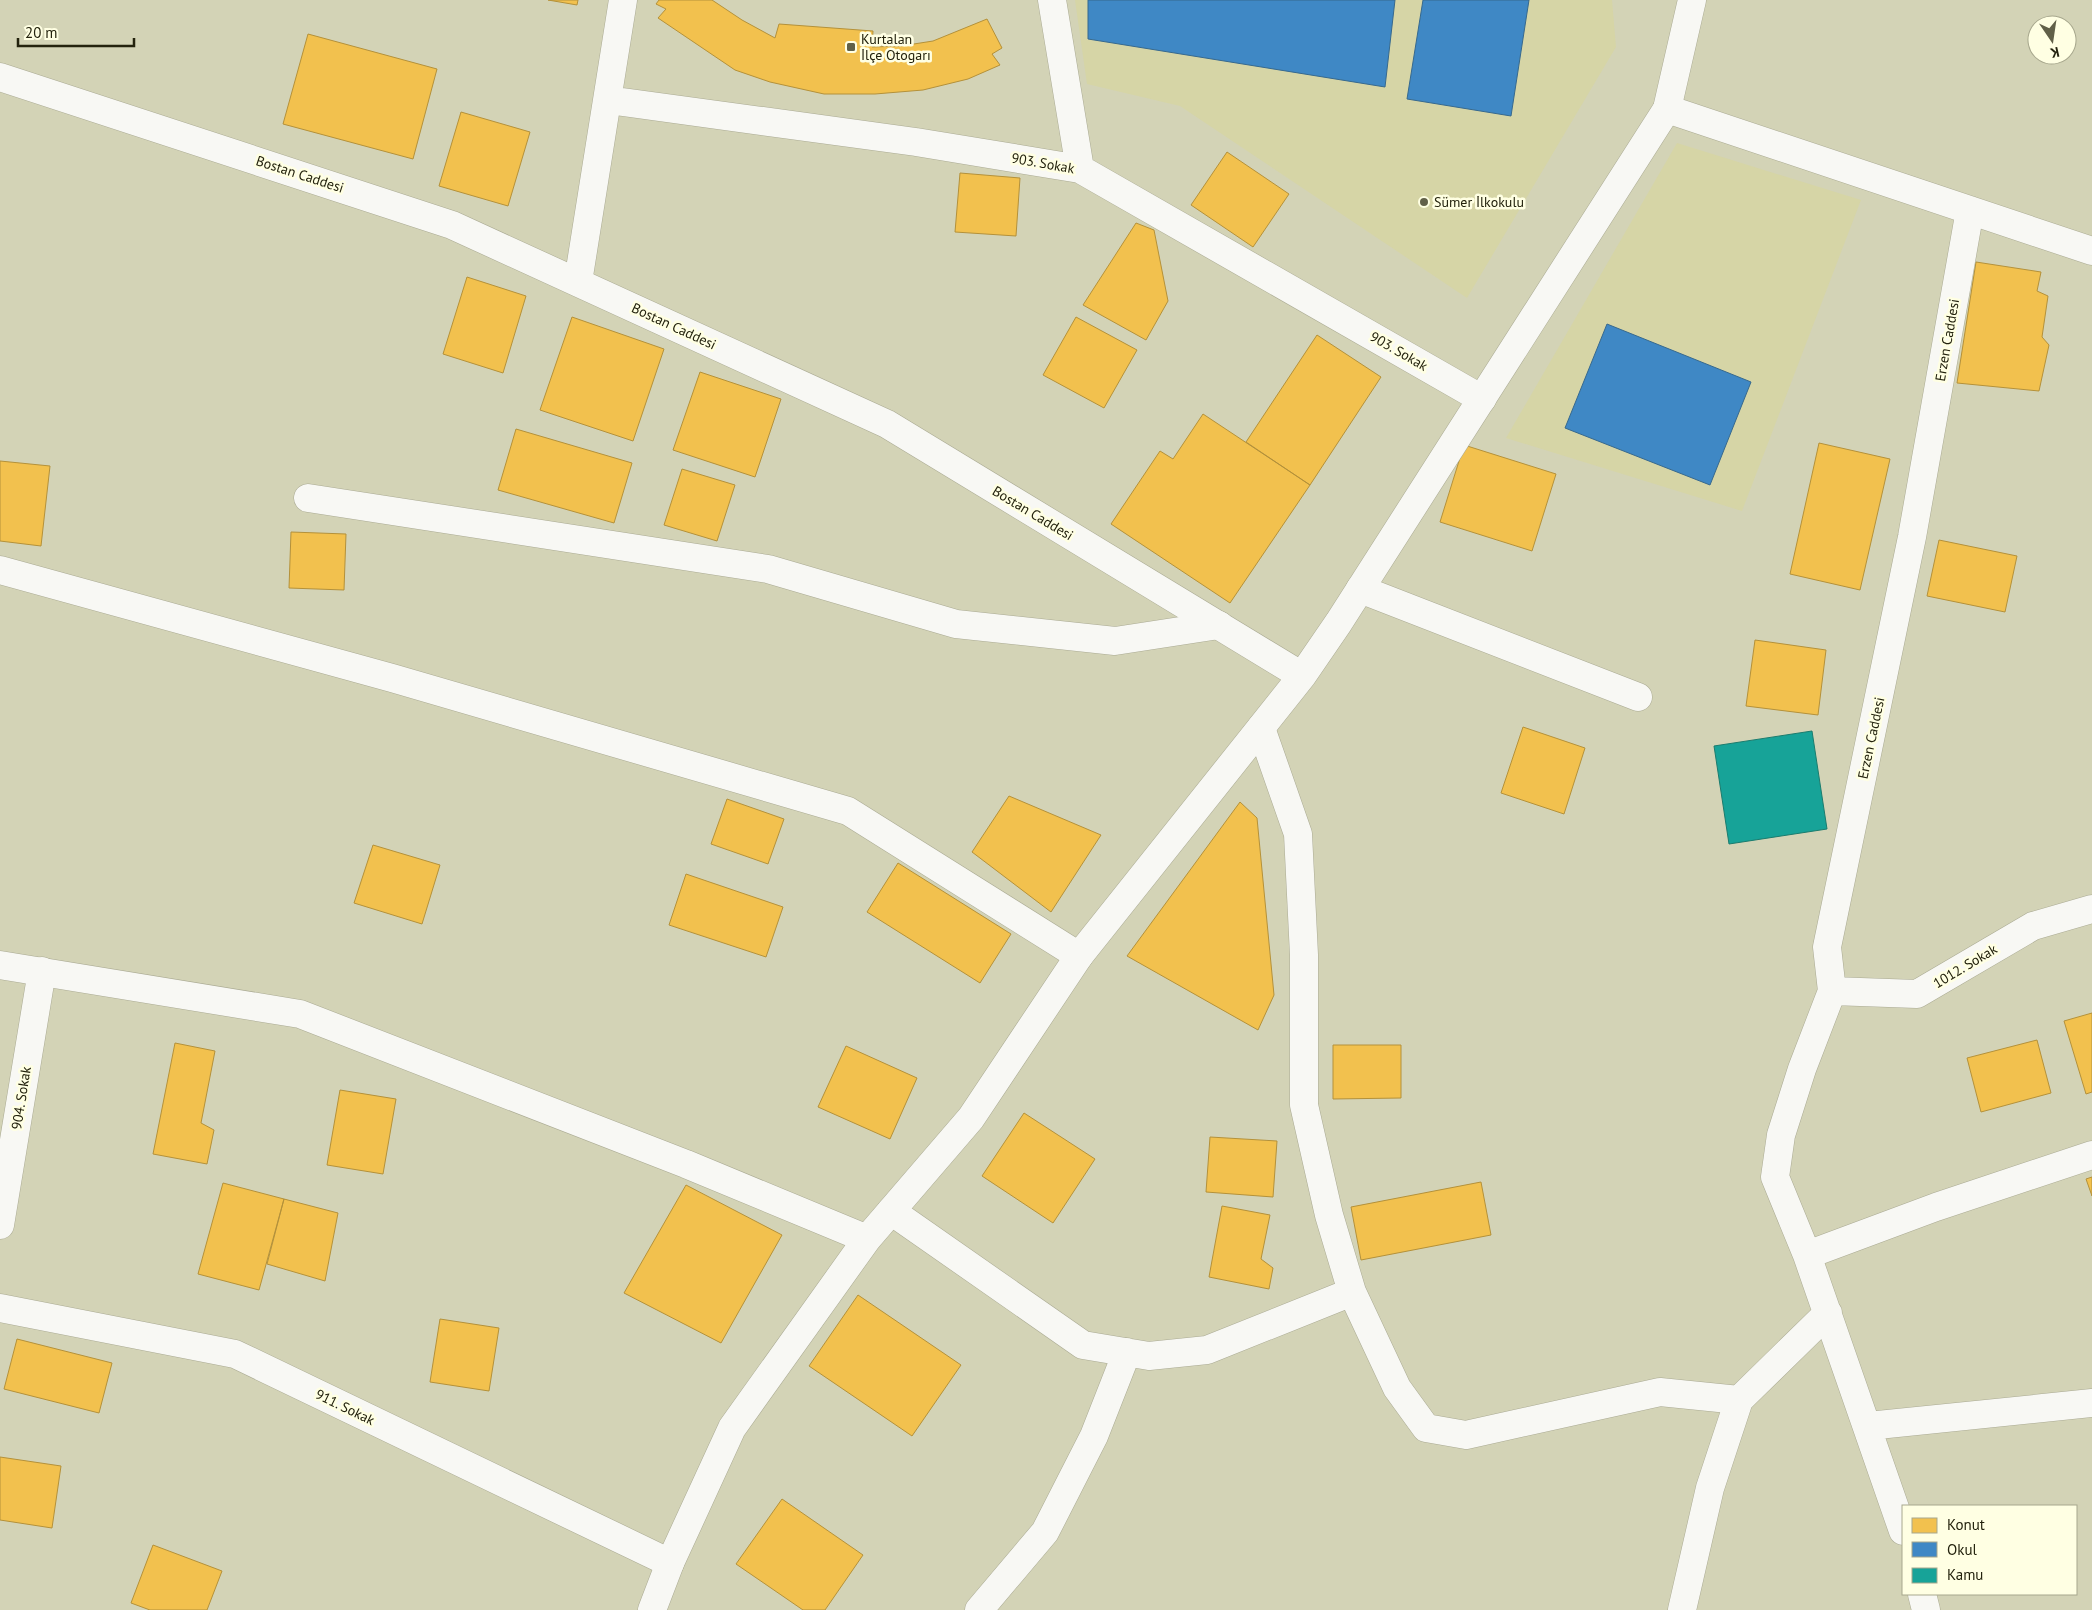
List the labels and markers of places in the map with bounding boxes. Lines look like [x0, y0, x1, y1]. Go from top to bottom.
place label: Kurtalan İlçe Otogarı [861, 30, 931, 64]
marker: Kurtalan İlçe Otogarı [845, 41, 857, 53]
place label: Sümer İlkokulu [1434, 193, 1524, 211]
marker: Sümer İlkokulu [1418, 196, 1430, 208]

